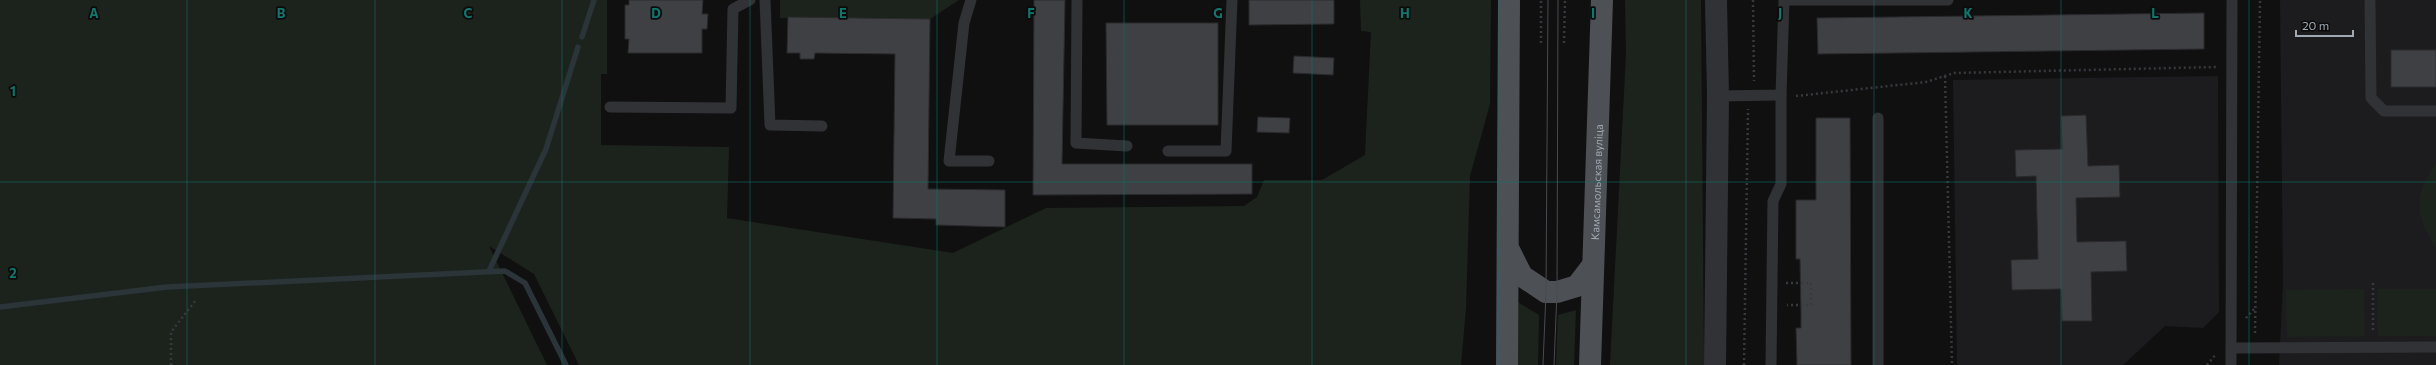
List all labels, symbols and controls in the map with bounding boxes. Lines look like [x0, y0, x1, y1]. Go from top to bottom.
text: A [89, 5, 99, 21]
text: B [277, 5, 286, 21]
text: C [464, 5, 473, 21]
text: D [651, 5, 661, 21]
text: E [839, 5, 847, 21]
text: F [1027, 5, 1035, 21]
text: G [1213, 5, 1223, 21]
text: H [1400, 5, 1410, 21]
text: I [1591, 5, 1595, 21]
text: J [1778, 5, 1782, 21]
text: K [1963, 5, 1973, 21]
text: L [2151, 5, 2159, 21]
scale bar [2296, 12, 2353, 38]
text: 20 m [2302, 18, 2329, 32]
text: 1 [10, 83, 16, 99]
street label: Камсамольская вуліца [1588, 124, 1604, 240]
text: 2 [9, 265, 17, 281]

